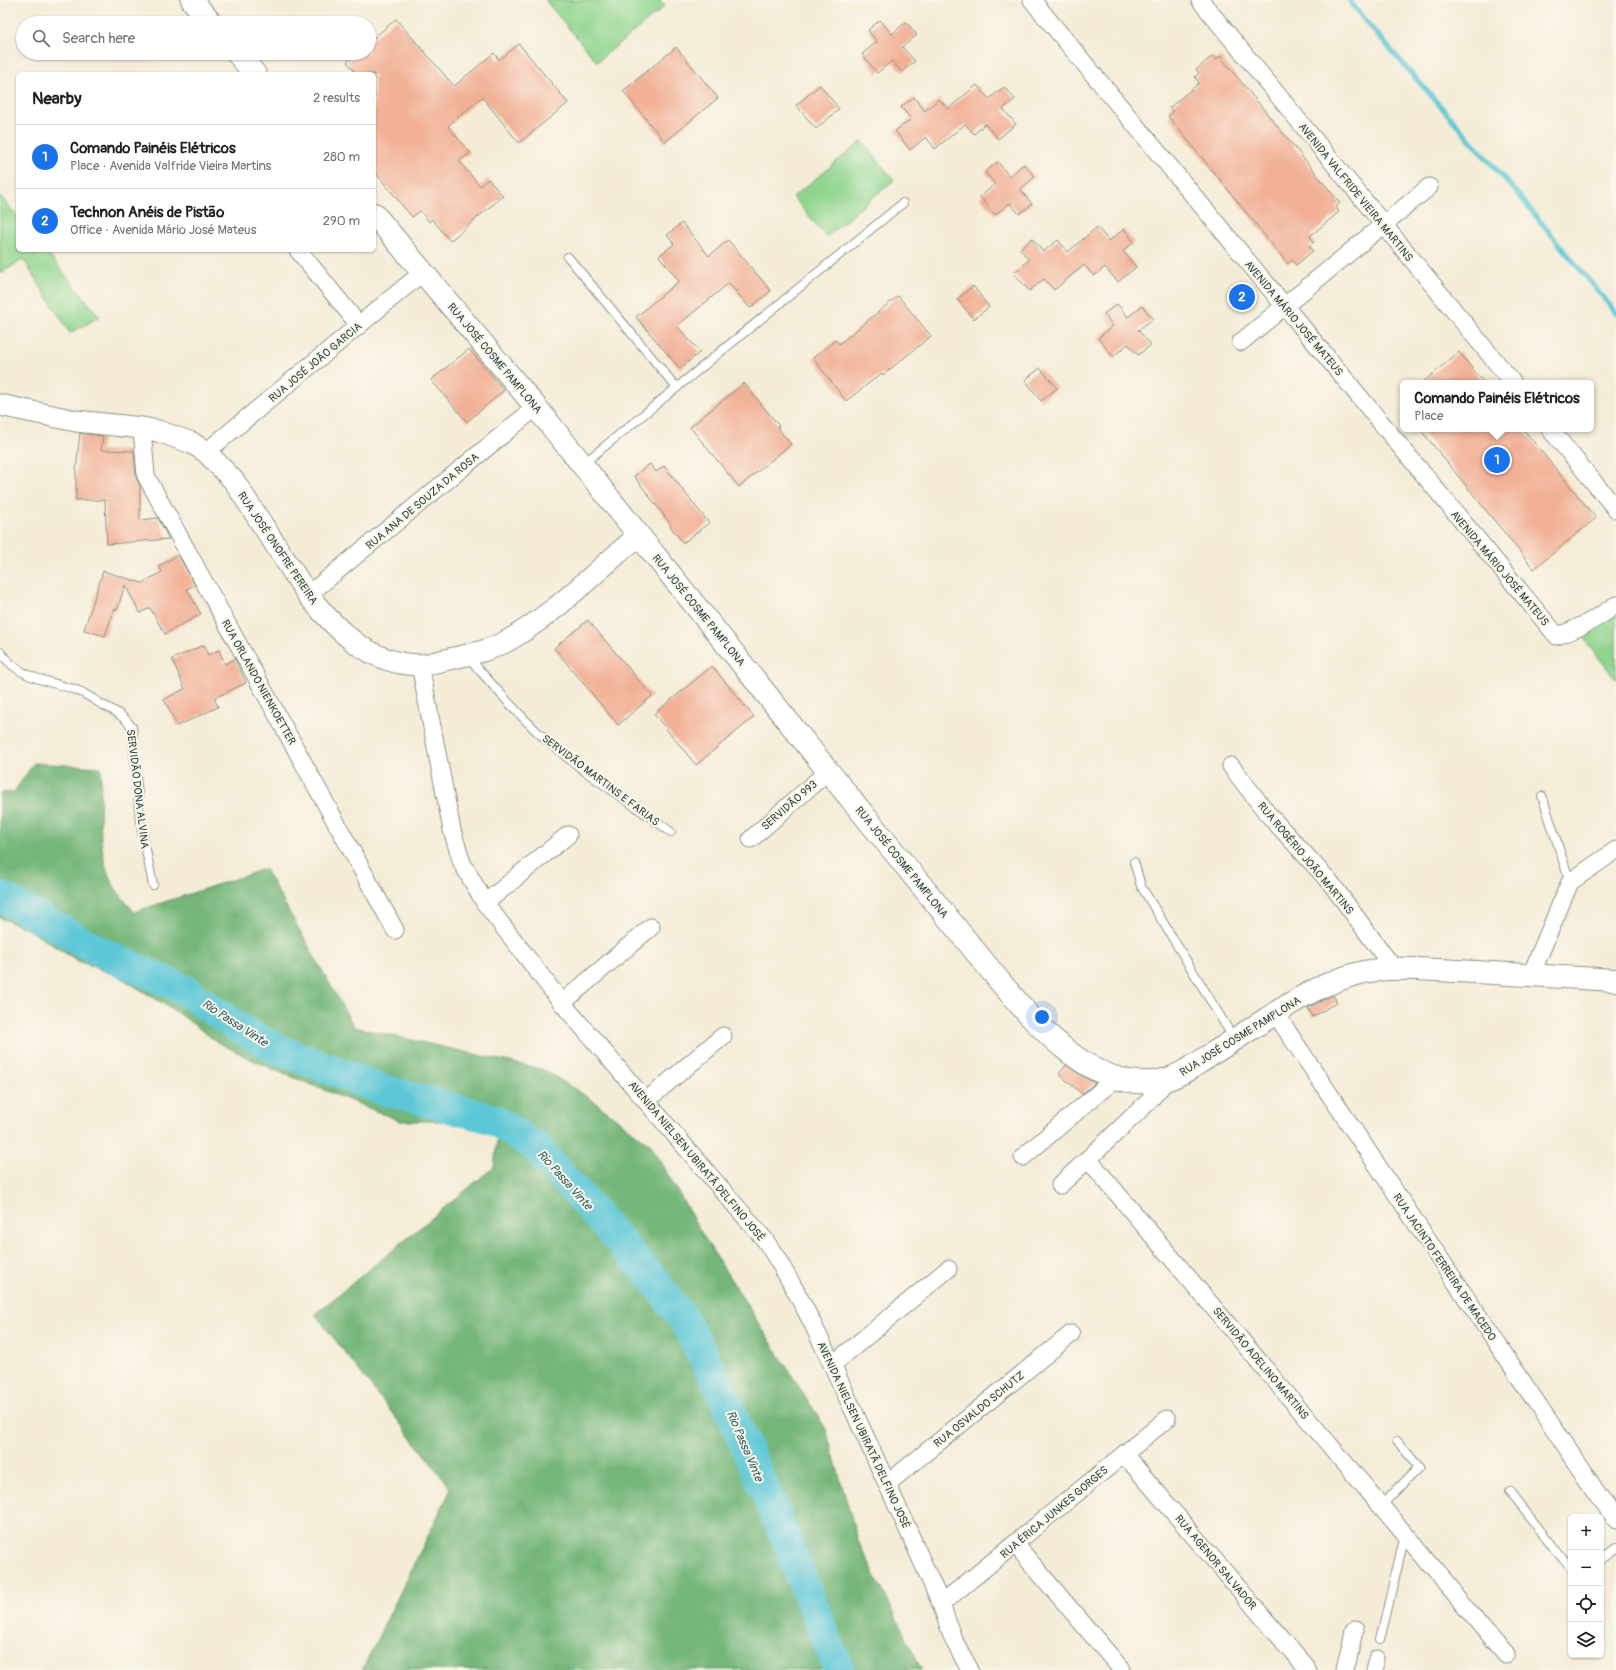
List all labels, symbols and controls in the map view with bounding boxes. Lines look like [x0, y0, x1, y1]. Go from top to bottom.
search box [16, 16, 376, 60]
icon: search [30, 27, 52, 49]
text: Search here [62, 29, 135, 48]
text: Nearby [32, 88, 81, 109]
text: 2 results [313, 90, 360, 106]
street label: AVENIDA VALFRIDE VIEIRA MARTINS [1296, 121, 1416, 264]
text: Comando Painéis Elétricos [70, 139, 236, 158]
text: 1 [42, 149, 48, 165]
text: 280 m [323, 149, 360, 165]
text: Place · Avenida Valfride Vieira Martins [70, 158, 271, 174]
text: Technon Anéis de Pistão [70, 203, 224, 222]
text: 2 [41, 213, 49, 229]
text: 290 m [323, 213, 360, 229]
text: Office · Avenida Mário José Mateus [70, 222, 256, 238]
street label: AVENIDA MÁRIO JOSÉ MATEUS [1242, 258, 1346, 379]
pin: 2 [1229, 282, 1255, 312]
street label: RUA JOSÉ COSME PAMPLONA [445, 301, 545, 416]
street label: RUA JOSÉ JOÃO GARCIA [266, 320, 364, 405]
popup [1400, 380, 1594, 432]
text: Comando Painéis Elétricos [1414, 389, 1580, 408]
text: Place [1414, 408, 1444, 424]
pin: 1 [1484, 445, 1510, 475]
street label: RUA ANA DE SOUZA DA ROSA [363, 450, 481, 552]
street label: RUA JOSÉ ONOFRE PEREIRA [235, 489, 320, 607]
street label: AVENIDA MÁRIO JOSÉ MATEUS [1448, 508, 1552, 629]
street label: RUA JOSÉ COSME PAMPLONA [650, 552, 748, 669]
street label: RUA ORLANDO NIENKOETTER [219, 617, 298, 747]
street label: SERVIDÃO DONA ALVINA [124, 729, 151, 850]
street label: SERVIDÃO MARTINS E FARIAS [539, 732, 662, 829]
street label: SERVIDÃO 993 [759, 778, 820, 833]
street label: RUA ROGÉRIO JOÃO MARTINS [1255, 800, 1356, 917]
street label: RUA JOSÉ COSME PAMPLONA [853, 804, 951, 921]
street label: RUA JOSÉ COSME PAMPLONA [1177, 994, 1303, 1079]
water label: Rio Passa Vinte [199, 997, 271, 1051]
your location [1032, 1007, 1052, 1027]
street label: AVENIDA NIELSEN UBIRATÃ DELFINO JOSÉ [626, 1079, 768, 1244]
water label: Rio Passa Vinte [534, 1147, 596, 1214]
street label: RUA JACINTO FERREIRA DE MACEDO [1390, 1191, 1499, 1343]
street label: SERVIDÃO ADELINO MARTINS [1210, 1305, 1311, 1422]
street label: AVENIDA NIELSEN UBIRATÃ DELFINO JOSÉ [814, 1339, 913, 1531]
street label: RUA OSVALDO SCHUTZ [931, 1368, 1028, 1450]
water label: Rio Passa Vinte [723, 1409, 767, 1485]
street label: RUA ÉRICA JUNKES GORGES [998, 1464, 1111, 1561]
street label: RUA AGENOR SALVADOR [1172, 1512, 1259, 1612]
map controls [1568, 1514, 1604, 1658]
button: + [1568, 1514, 1604, 1550]
button: − [1568, 1550, 1604, 1586]
button: locate [1568, 1586, 1604, 1622]
button: layers [1568, 1622, 1604, 1658]

